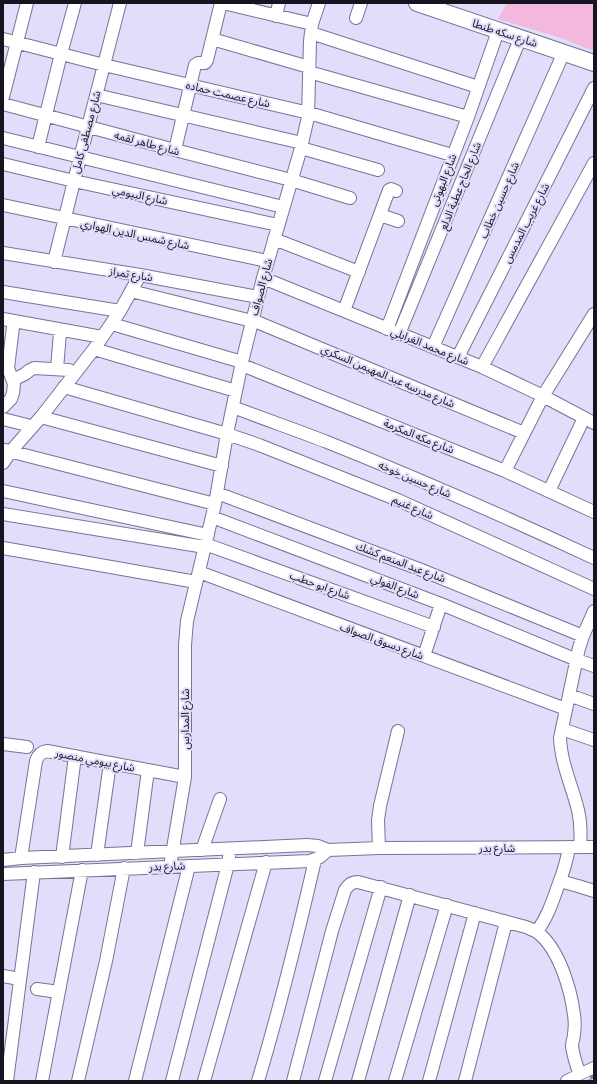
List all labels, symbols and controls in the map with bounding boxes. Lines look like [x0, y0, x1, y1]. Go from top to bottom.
street label: شارع سكه طنطا [470, 16, 540, 51]
street label: شارع عصمت حماده [184, 78, 272, 112]
street label: شارع مصطفى كامل [68, 89, 105, 175]
street label: شارع طاهر لقمه [112, 128, 182, 160]
street label: شارع الحاج عطية الدلع [436, 140, 485, 232]
street label: شارع البهوتى [427, 151, 460, 209]
street label: شارع حسين خطاب [476, 159, 523, 241]
street label: شارع غريب المدمس [500, 180, 553, 266]
street label: شارع البيومي [111, 182, 169, 210]
street label: شارع شمس الدين الهواري [79, 216, 191, 255]
street label: شارع الصواف [247, 257, 276, 317]
street label: شارع تمراز [107, 263, 154, 285]
street label: شارع محمد الغرابلي [388, 324, 471, 371]
street label: شارع مدرسه عبد المهيمن السكري [318, 341, 457, 413]
street label: شارع مكه المكرمة [381, 415, 457, 458]
street label: شارع حسين خوخه [376, 457, 454, 502]
street label: شارع غنيم [390, 492, 436, 524]
street label: شارع عبد المنعم كشك [354, 538, 448, 588]
street label: شارع ابو حطب [288, 568, 352, 603]
street label: شارع الفولي [368, 570, 422, 604]
street label: شارع دسوق الصواف [338, 619, 426, 664]
street label: شارع المدارس [178, 688, 193, 749]
street label: شارع بيومي منصور [52, 745, 137, 777]
street label: شارع بدر [478, 841, 516, 856]
street label: شارع بدر [148, 858, 186, 875]

